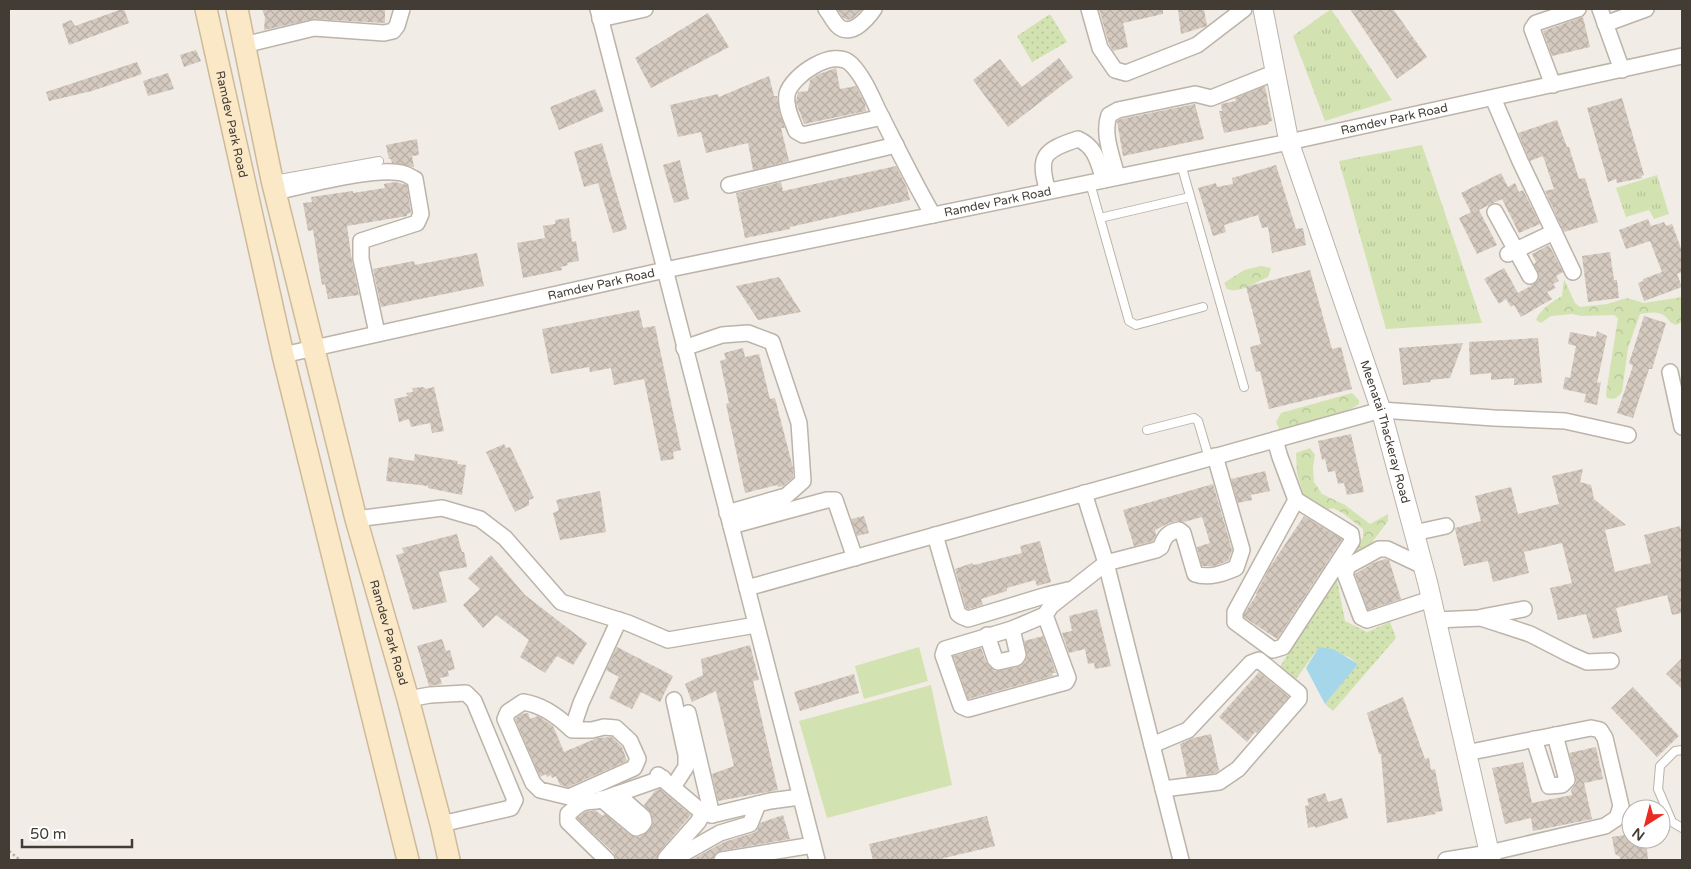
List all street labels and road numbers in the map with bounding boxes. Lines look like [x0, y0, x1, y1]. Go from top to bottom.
street label: Ramdev Park Road [213, 69, 250, 179]
street label: Ramdev Park Road [1339, 100, 1449, 137]
street label: Ramdev Park Road [943, 184, 1053, 220]
street label: Ramdev Park Road [546, 266, 656, 303]
street label: Meenatai Thackeray Road [1357, 358, 1413, 505]
street label: Ramdev Park Road [367, 578, 411, 687]

